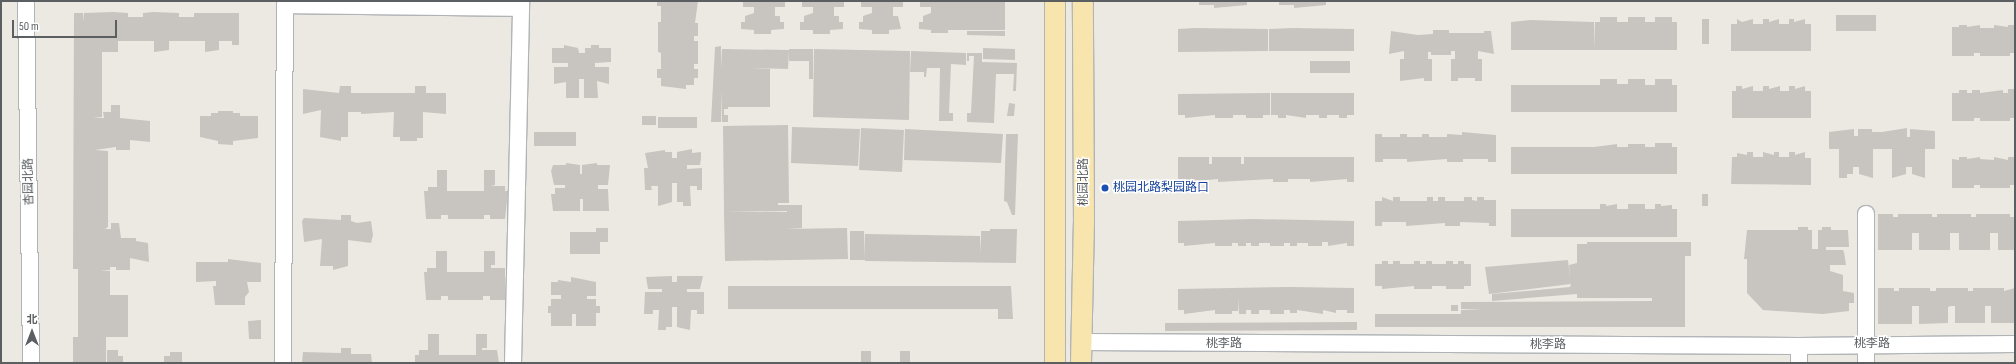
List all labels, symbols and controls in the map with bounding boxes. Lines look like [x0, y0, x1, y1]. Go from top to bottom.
scale bar [14, 12, 119, 38]
text: 50 m [19, 19, 39, 34]
street label: 杏园北路 [21, 158, 37, 206]
street label: 桃园北路 [1077, 158, 1091, 206]
place label: 桃园北路梨园路口 [1113, 181, 1209, 195]
marker: 桃园北路梨园路口 [1100, 183, 1110, 193]
north arrow [12, 312, 52, 352]
text: 北 [27, 313, 38, 326]
street label: 桃李路 [1206, 337, 1242, 351]
street label: 桃李路 [1854, 337, 1890, 351]
street label: 桃李路 [1530, 338, 1566, 352]

